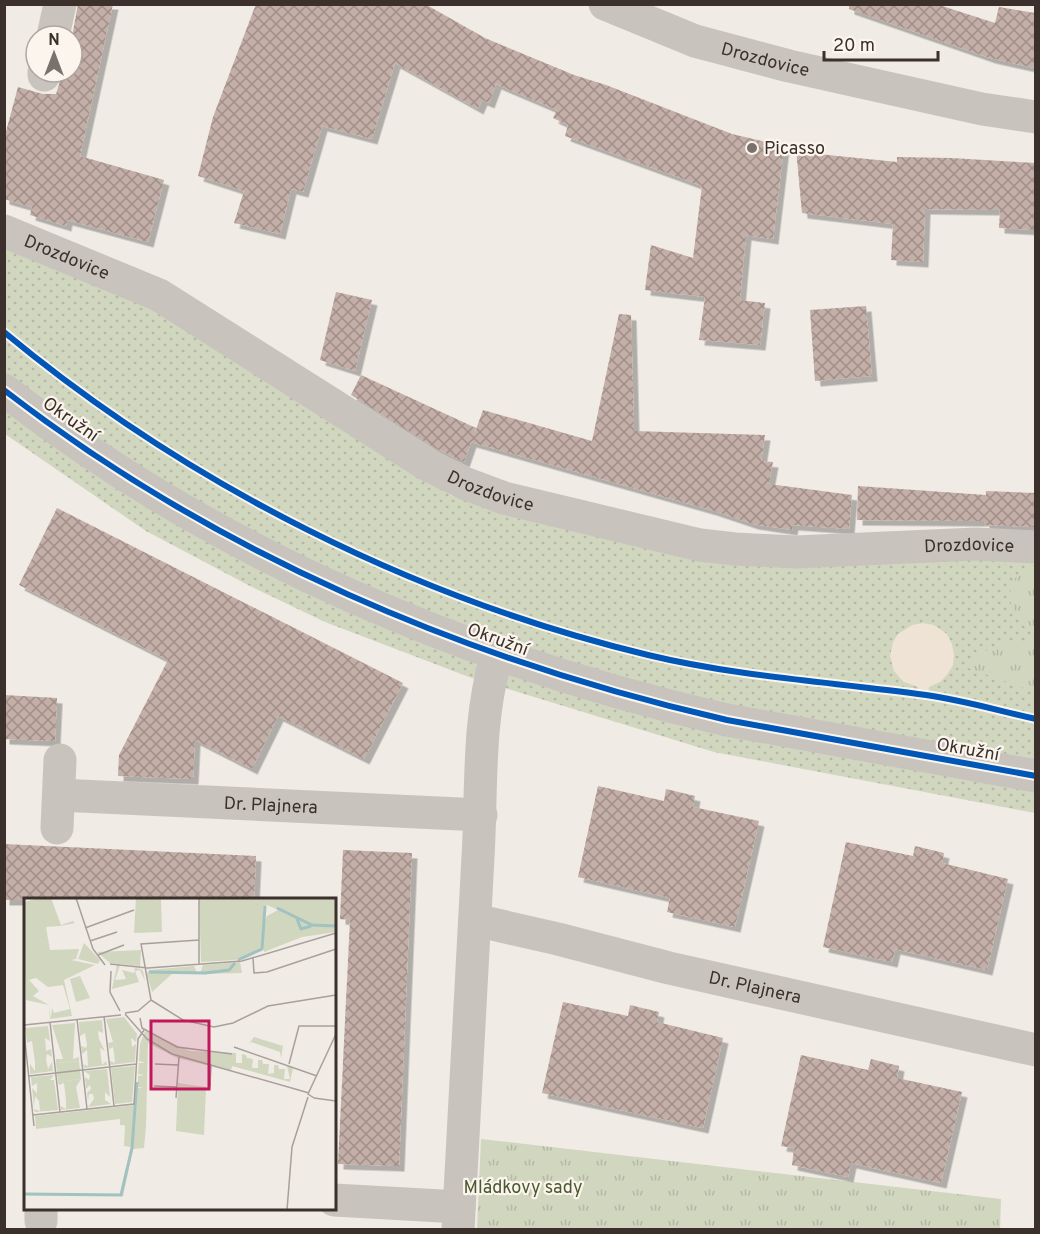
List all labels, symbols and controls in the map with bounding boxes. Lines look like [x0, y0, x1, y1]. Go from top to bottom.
north arrow [24, 24, 84, 84]
scale bar [824, 24, 938, 62]
text: N [48, 31, 60, 51]
text: 20 m [833, 35, 875, 58]
street label: Drozdovice [718, 38, 811, 83]
place label: Picasso [764, 138, 825, 161]
marker: Picasso [745, 141, 759, 155]
street label: Drozdovice [20, 230, 112, 286]
street label: Okružní [38, 393, 104, 449]
street label: Drozdovice [443, 466, 536, 518]
street label: Drozdovice [923, 534, 1015, 559]
street label: Okružní [464, 619, 533, 663]
street label: Okružní [934, 734, 1002, 768]
street label: Dr. Plajnera [223, 793, 318, 820]
inset map [24, 898, 336, 1210]
street label: Dr. Plajnera [706, 967, 803, 1010]
park label: Mládkovy sady [464, 1177, 582, 1200]

